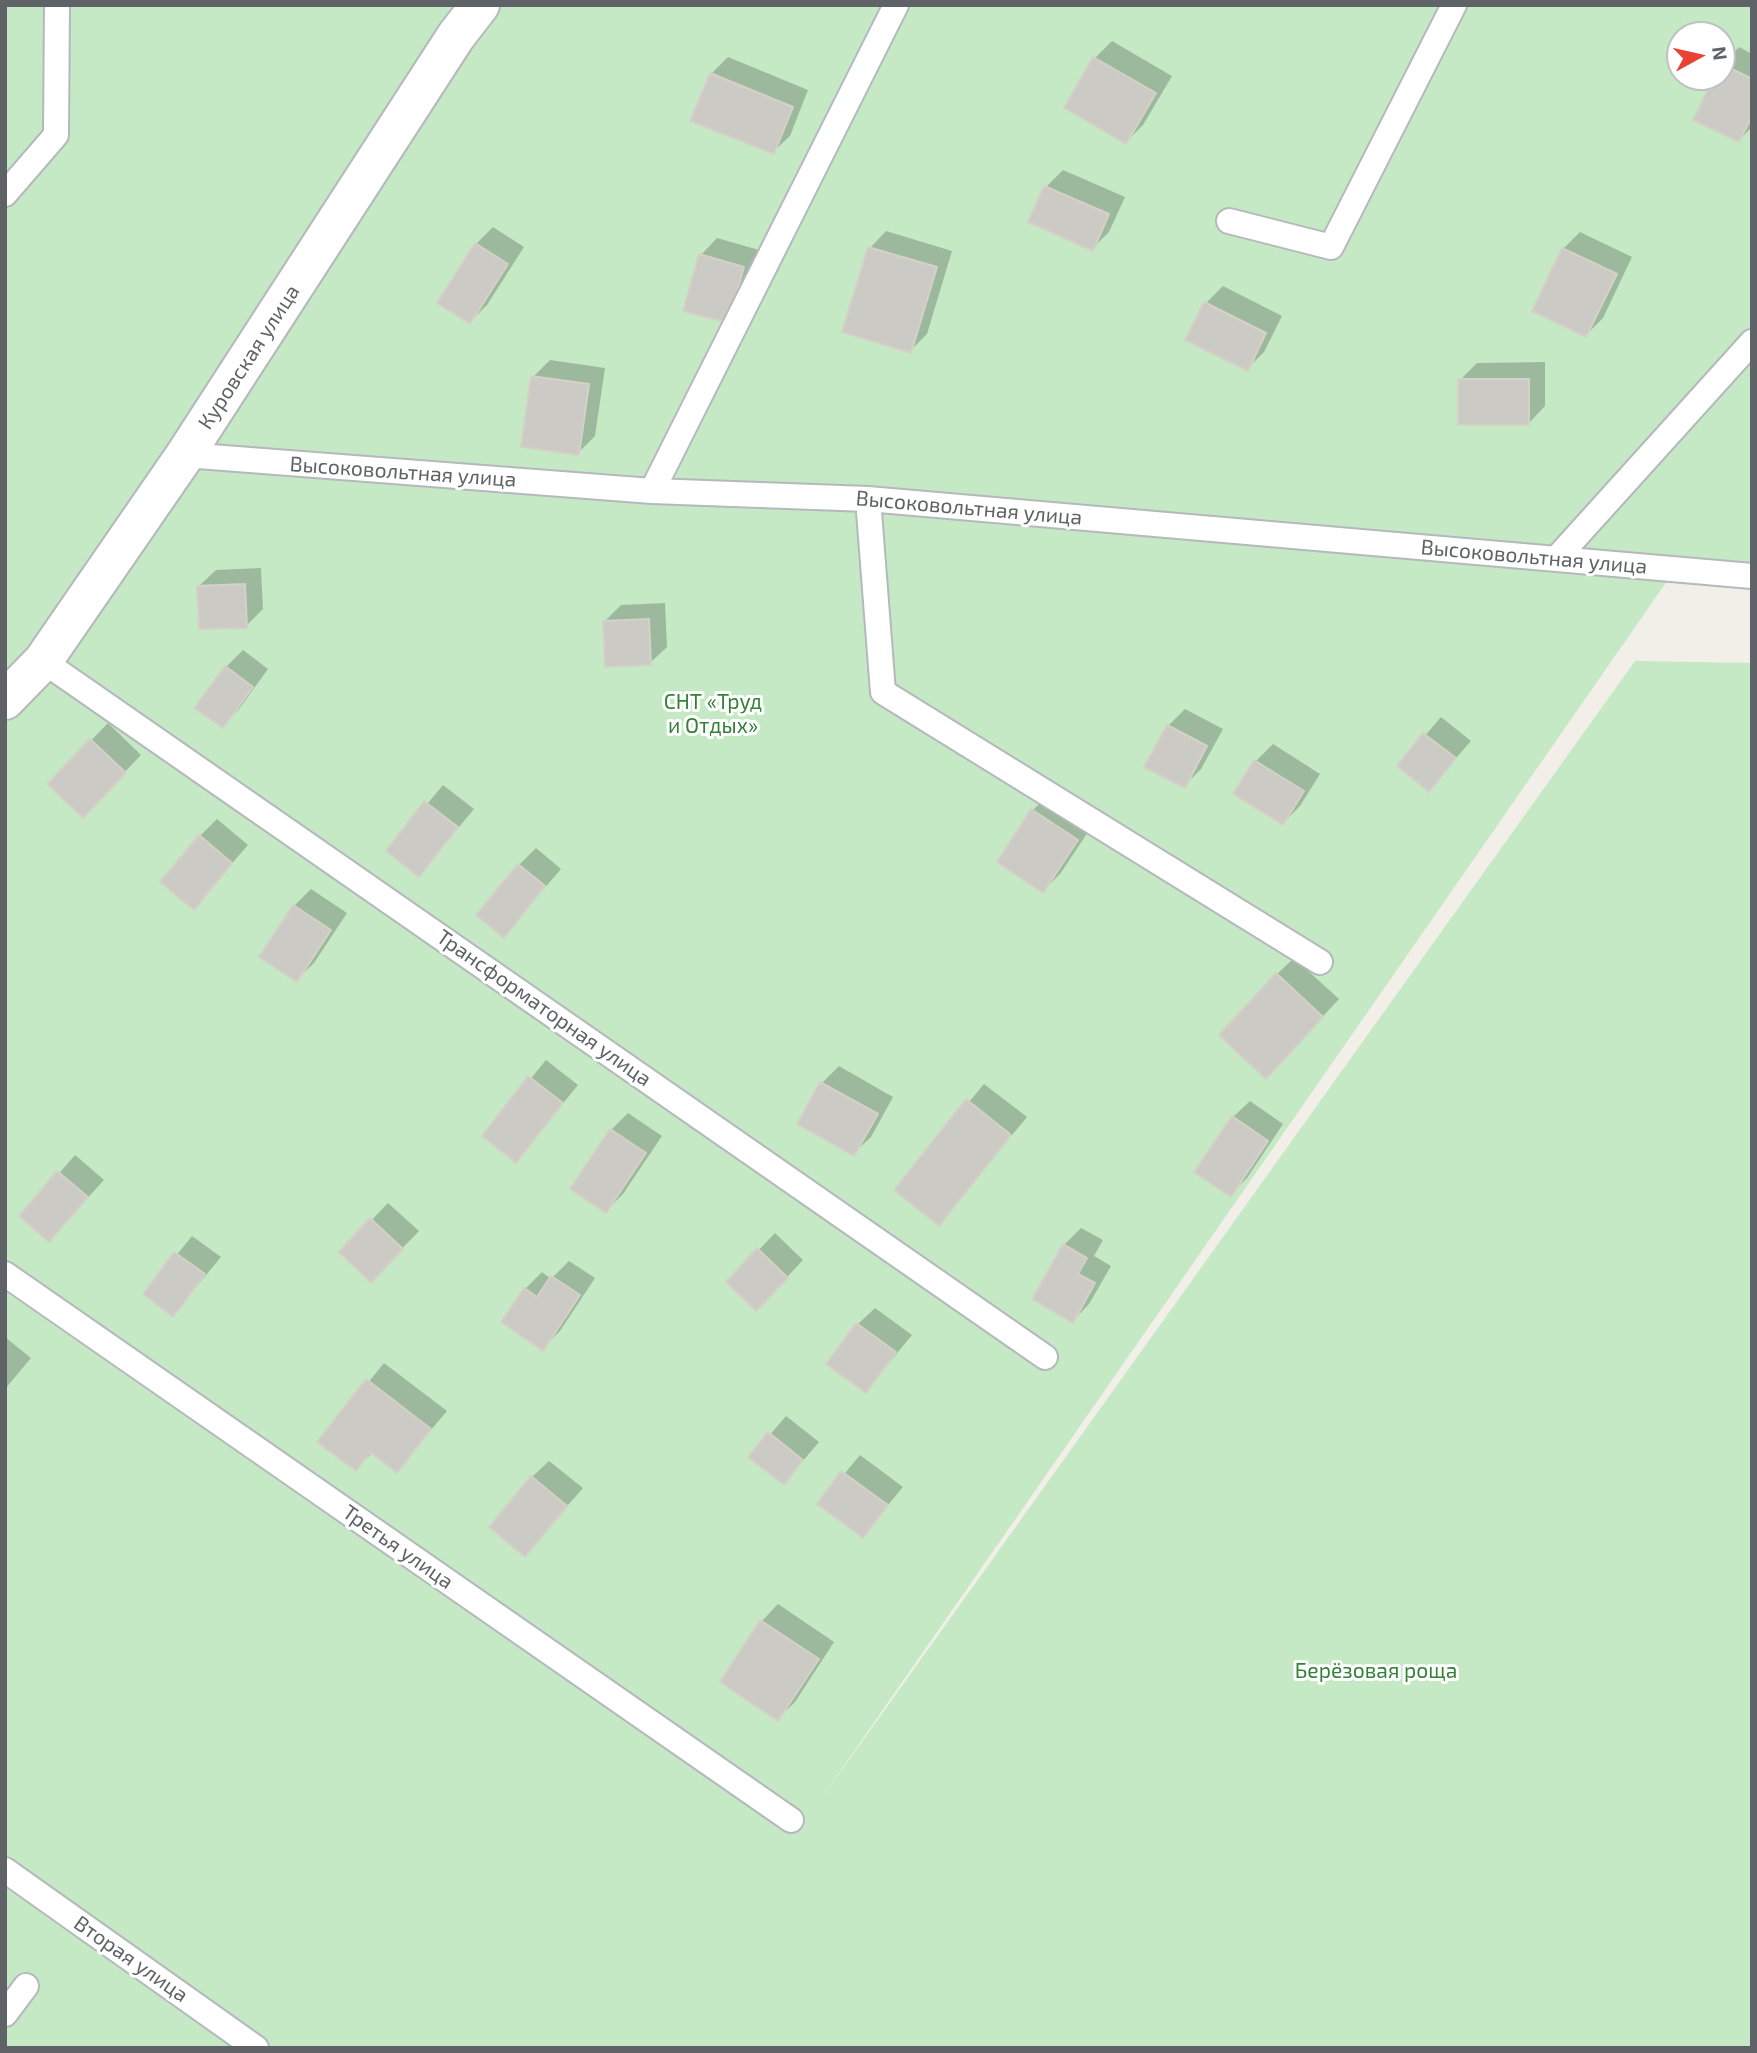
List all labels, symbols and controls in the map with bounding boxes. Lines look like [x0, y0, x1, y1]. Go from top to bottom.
north arrow [1666, 21, 1736, 91]
text: N [1708, 45, 1733, 62]
street label: Куровская улица [193, 280, 305, 434]
street label: Высоковольтная улица [289, 452, 517, 492]
street label: Высоковольтная улица [855, 486, 1083, 530]
street label: Высоковольтная улица [1420, 535, 1648, 579]
park label: СНТ «Труд и Отдых» [664, 689, 762, 739]
street label: Трансформаторная улица [432, 924, 656, 1092]
street label: Третья улица [338, 1500, 458, 1594]
park label: Берёзовая роща [1295, 1658, 1457, 1684]
street label: Вторая улица [69, 1910, 193, 2008]

